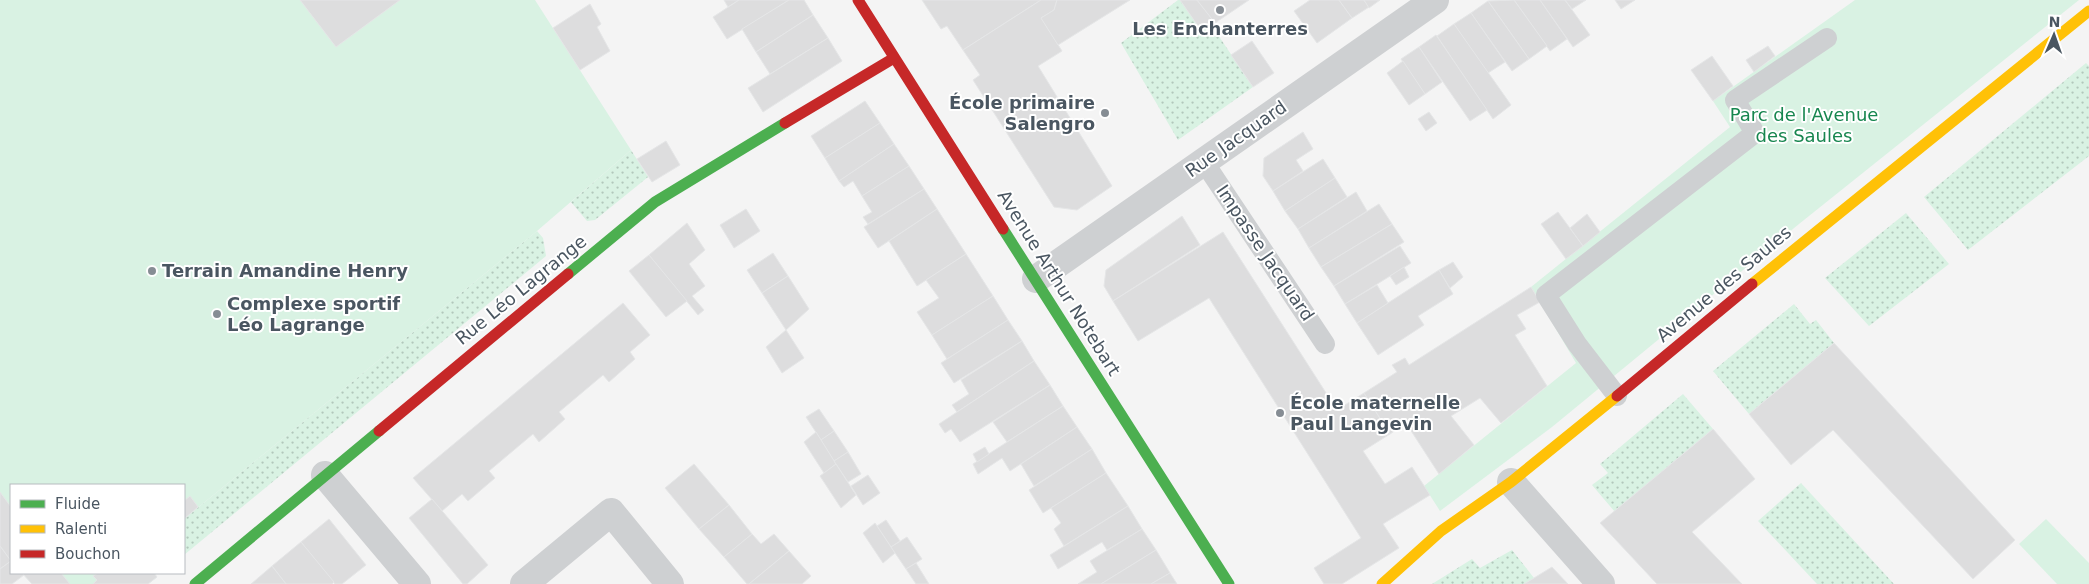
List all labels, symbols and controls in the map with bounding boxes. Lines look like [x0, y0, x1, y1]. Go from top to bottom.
marker: Les Enchanterres [1214, 4, 1226, 16]
north arrow [2029, 10, 2079, 60]
text: N [2048, 14, 2061, 30]
place label: Les Enchanterres [1132, 18, 1308, 39]
place label: École primaire Salengro [949, 92, 1095, 134]
street label: Rue Jacquard [1181, 96, 1290, 181]
park label: Parc de l'Avenue des Saules [1730, 104, 1878, 146]
marker: École primaire Salengro [1099, 107, 1111, 119]
street label: Impasse Jacquard [1212, 181, 1319, 325]
street label: Avenue Arthur Notebart [994, 186, 1125, 379]
street label: Avenue des Saules [1652, 221, 1795, 346]
street label: Rue Léo Lagrange [451, 230, 590, 349]
place label: Terrain Amandine Henry [162, 260, 408, 281]
marker: Terrain Amandine Henry [146, 265, 158, 277]
place label: Complexe sportif Léo Lagrange [227, 293, 400, 335]
marker: Complexe sportif Léo Lagrange [211, 308, 223, 320]
place label: École maternelle Paul Langevin [1290, 392, 1460, 434]
marker: École maternelle Paul Langevin [1274, 407, 1286, 419]
legend [10, 484, 185, 574]
text: Fluide [55, 495, 100, 513]
text: Ralenti [55, 520, 107, 538]
text: Bouchon [55, 545, 120, 563]

